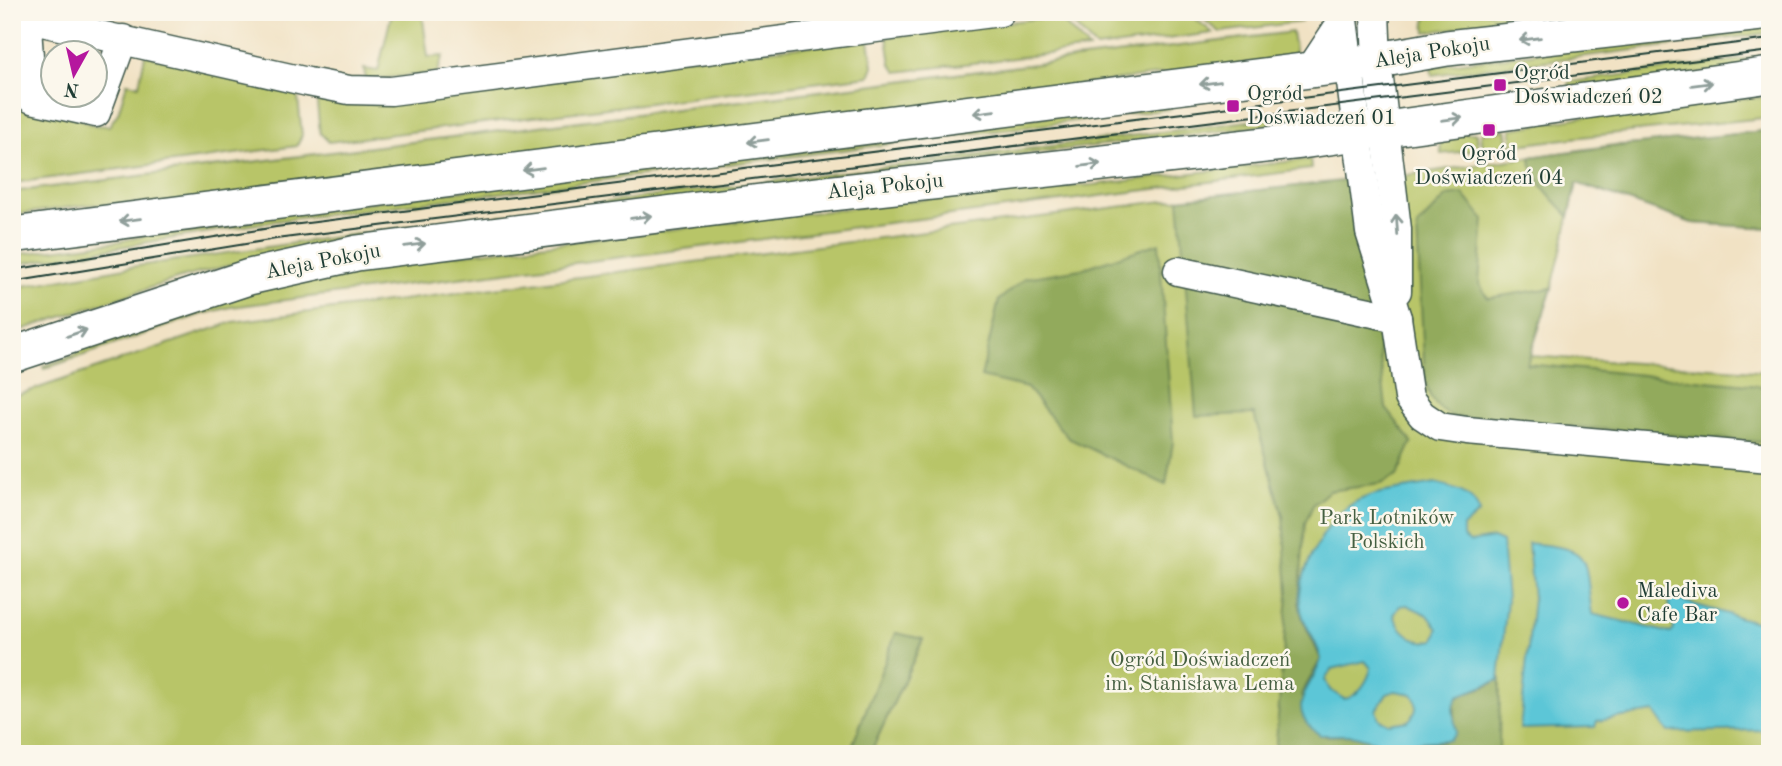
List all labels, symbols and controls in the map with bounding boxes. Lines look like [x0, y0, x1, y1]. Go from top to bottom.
one-way arrow [1519, 32, 1542, 45]
street label: Aleja Pokoju [1372, 33, 1492, 73]
north arrow [38, 38, 108, 108]
place label: Ogród Doświadczeń 02 [1514, 63, 1663, 108]
one-way arrow [1199, 76, 1221, 89]
marker: Ogród Doświadczeń 02 [1492, 77, 1508, 93]
one-way arrow [1690, 77, 1712, 90]
text: N [63, 78, 80, 99]
place label: Ogród Doświadczeń 01 [1247, 84, 1396, 129]
marker: Ogród Doświadczeń 01 [1225, 98, 1241, 114]
one-way arrow [973, 106, 996, 119]
one-way arrow [1440, 112, 1463, 125]
marker: Ogród Doświadczeń 04 [1481, 122, 1497, 138]
one-way arrow [748, 135, 770, 148]
place label: Ogród Doświadczeń 04 [1415, 144, 1563, 189]
one-way arrow [1078, 159, 1101, 172]
one-way arrow [522, 163, 544, 176]
street label: Aleja Pokoju [826, 170, 944, 204]
one-way arrow [629, 211, 651, 224]
one-way arrow [119, 213, 142, 226]
one-way arrow [1390, 214, 1403, 237]
one-way arrow [403, 239, 426, 252]
street label: Aleja Pokoju [263, 241, 383, 283]
one-way arrow [66, 326, 88, 339]
park label: Park Lotników Polskich [1319, 508, 1455, 553]
place label: Malediva Cafe Bar [1637, 581, 1718, 626]
marker: Malediva Cafe Bar [1615, 595, 1631, 611]
park label: Ogród Doświadczeń im. Stanisława Lema [1105, 650, 1295, 695]

